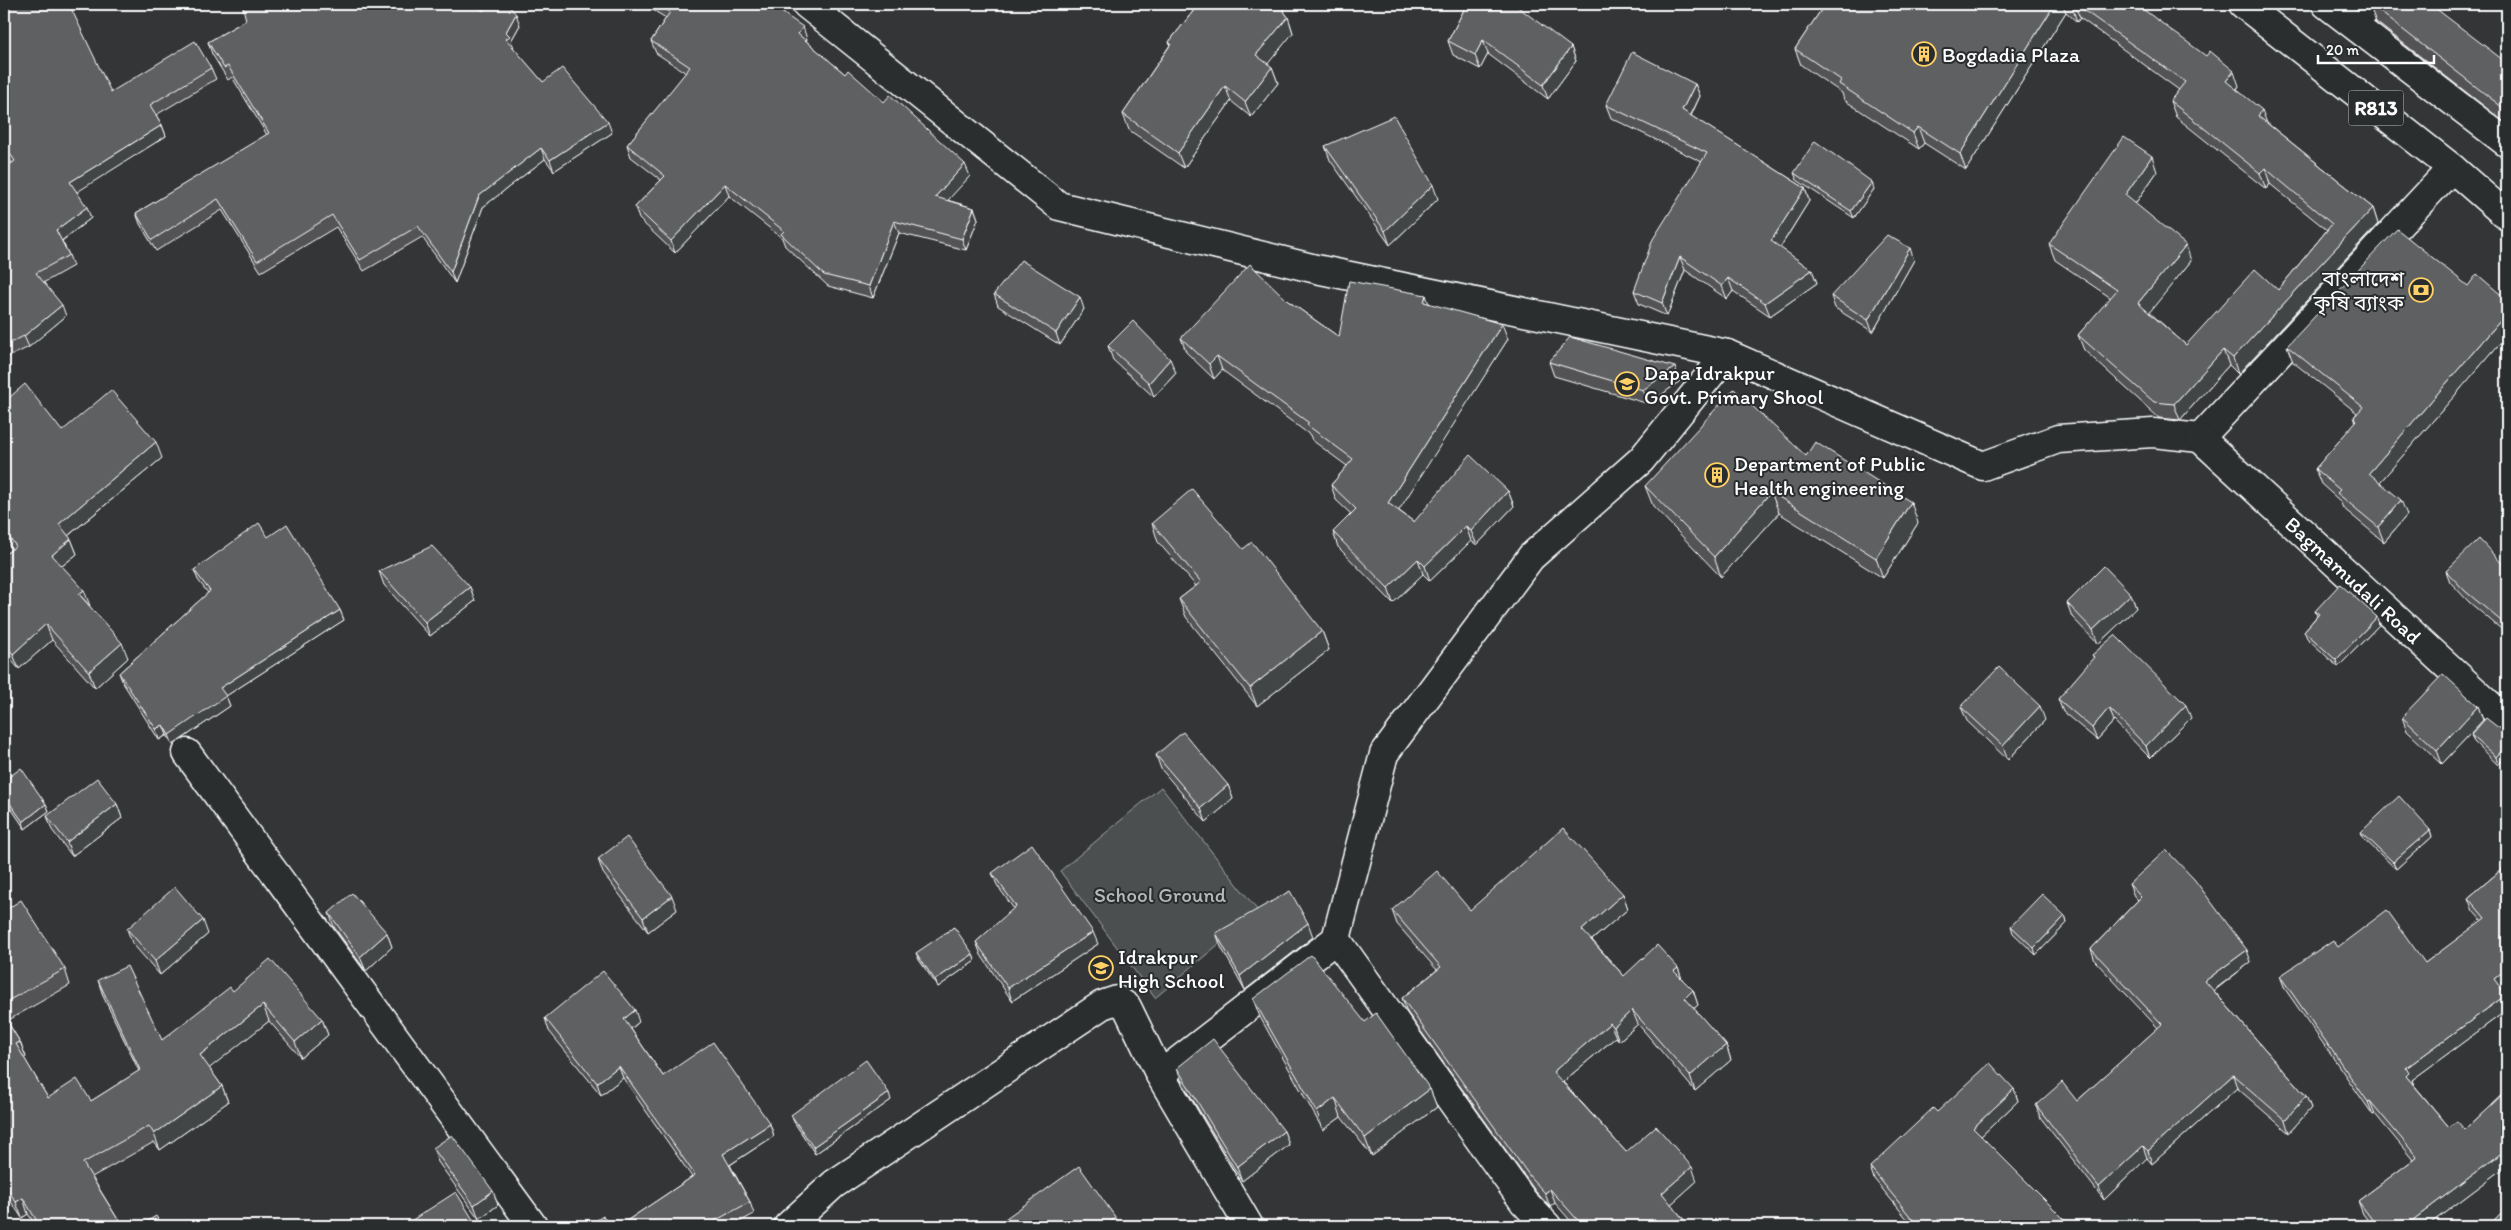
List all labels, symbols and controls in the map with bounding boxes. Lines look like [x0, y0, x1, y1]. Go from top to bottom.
scale bar [2318, 32, 2435, 64]
building icon: Bogdadia Plaza [1911, 41, 1937, 67]
text: 20 m [2326, 41, 2360, 59]
place label: Bogdadia Plaza [1942, 42, 2080, 67]
road number: R813 [2348, 90, 2404, 126]
place label: বাংলাদেশ কৃষি ব্যাংক [2313, 266, 2405, 316]
bank icon: বাংলাদেশ কৃষি ব্যাংক [2408, 277, 2434, 303]
place label: Dapa Idrakpur Govt. Primary Shool [1644, 360, 1824, 409]
school or university icon: Dapa Idrakpur Govt. Primary Shool [1614, 371, 1640, 397]
place label: Department of Public Health engineering [1734, 451, 1926, 500]
building icon: Department of Public Health engineering [1704, 462, 1730, 488]
street label: Bagmamudali Road [2280, 511, 2427, 649]
park label: School Ground [1094, 882, 1227, 907]
place label: Idrakpur High School [1118, 944, 1225, 993]
school or university icon: Idrakpur High School [1088, 955, 1114, 981]

